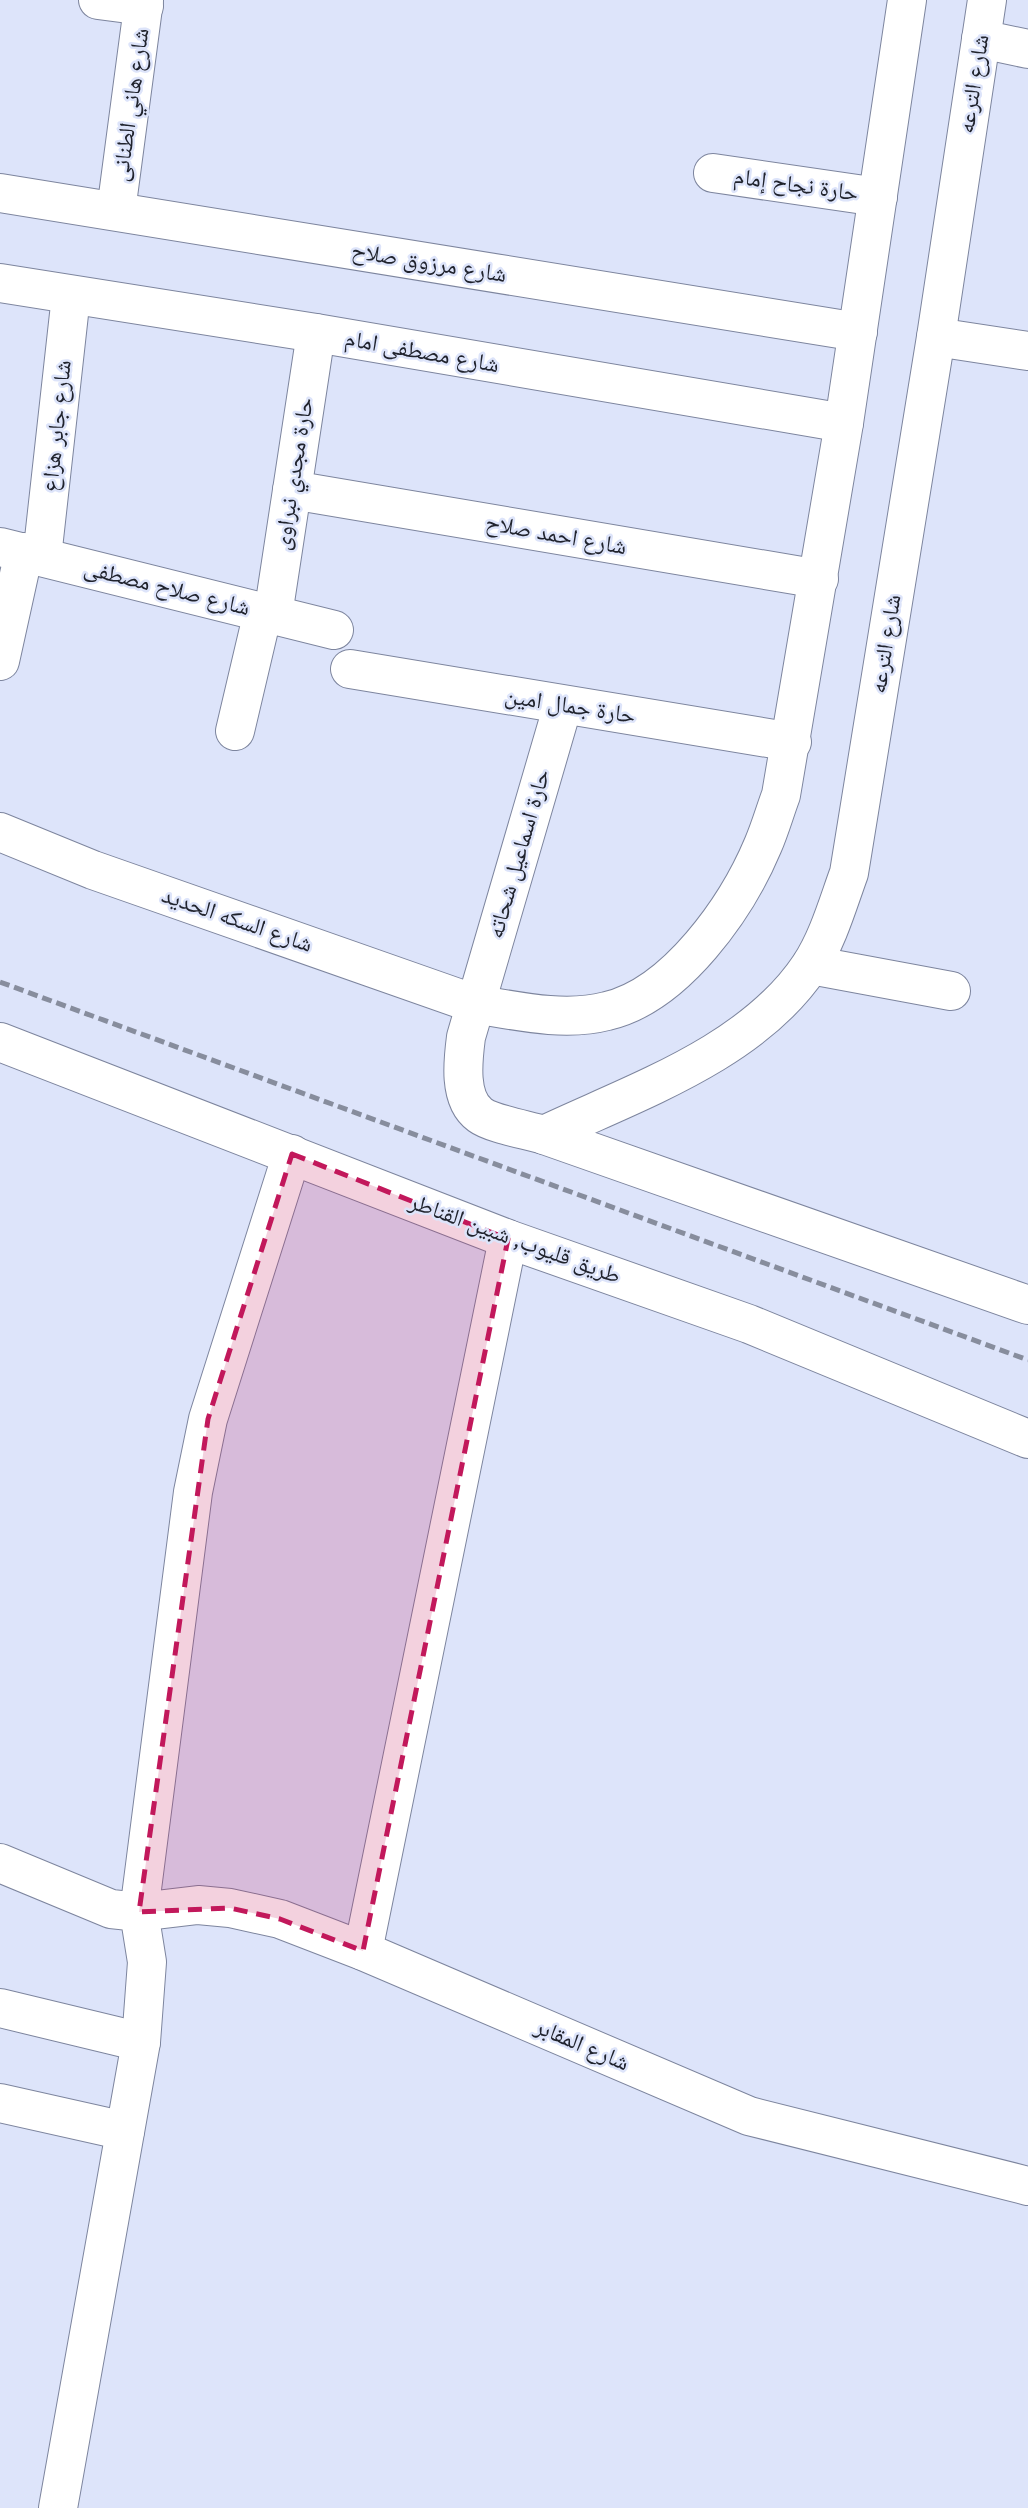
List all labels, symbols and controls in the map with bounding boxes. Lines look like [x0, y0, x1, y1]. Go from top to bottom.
street label: شارع هاني الطنانى [106, 26, 159, 184]
street label: شارع الترعه [952, 33, 996, 135]
street label: حارة نجاح إمام [732, 162, 860, 209]
street label: شارع مرزوق صلاح [349, 237, 509, 289]
street label: شارع مصطفى امام [342, 325, 501, 380]
street label: شارع جابر هزاع [36, 359, 78, 493]
street label: حارة مجدي نبراوى [268, 396, 324, 553]
street label: شارع احمد صلاح [483, 509, 629, 561]
street label: شارع صلاح مصطفى [81, 554, 253, 622]
street label: شارع الترعه [864, 593, 908, 695]
street label: حارة جمال امين [503, 682, 637, 730]
street label: حارة اسماعيل شحاته [481, 766, 557, 942]
street label: شارع السكه الحديد [158, 881, 316, 959]
street label: طريق قليوب, شبين القناطر [404, 1187, 625, 1290]
street label: شارع المقابر [530, 2012, 633, 2077]

